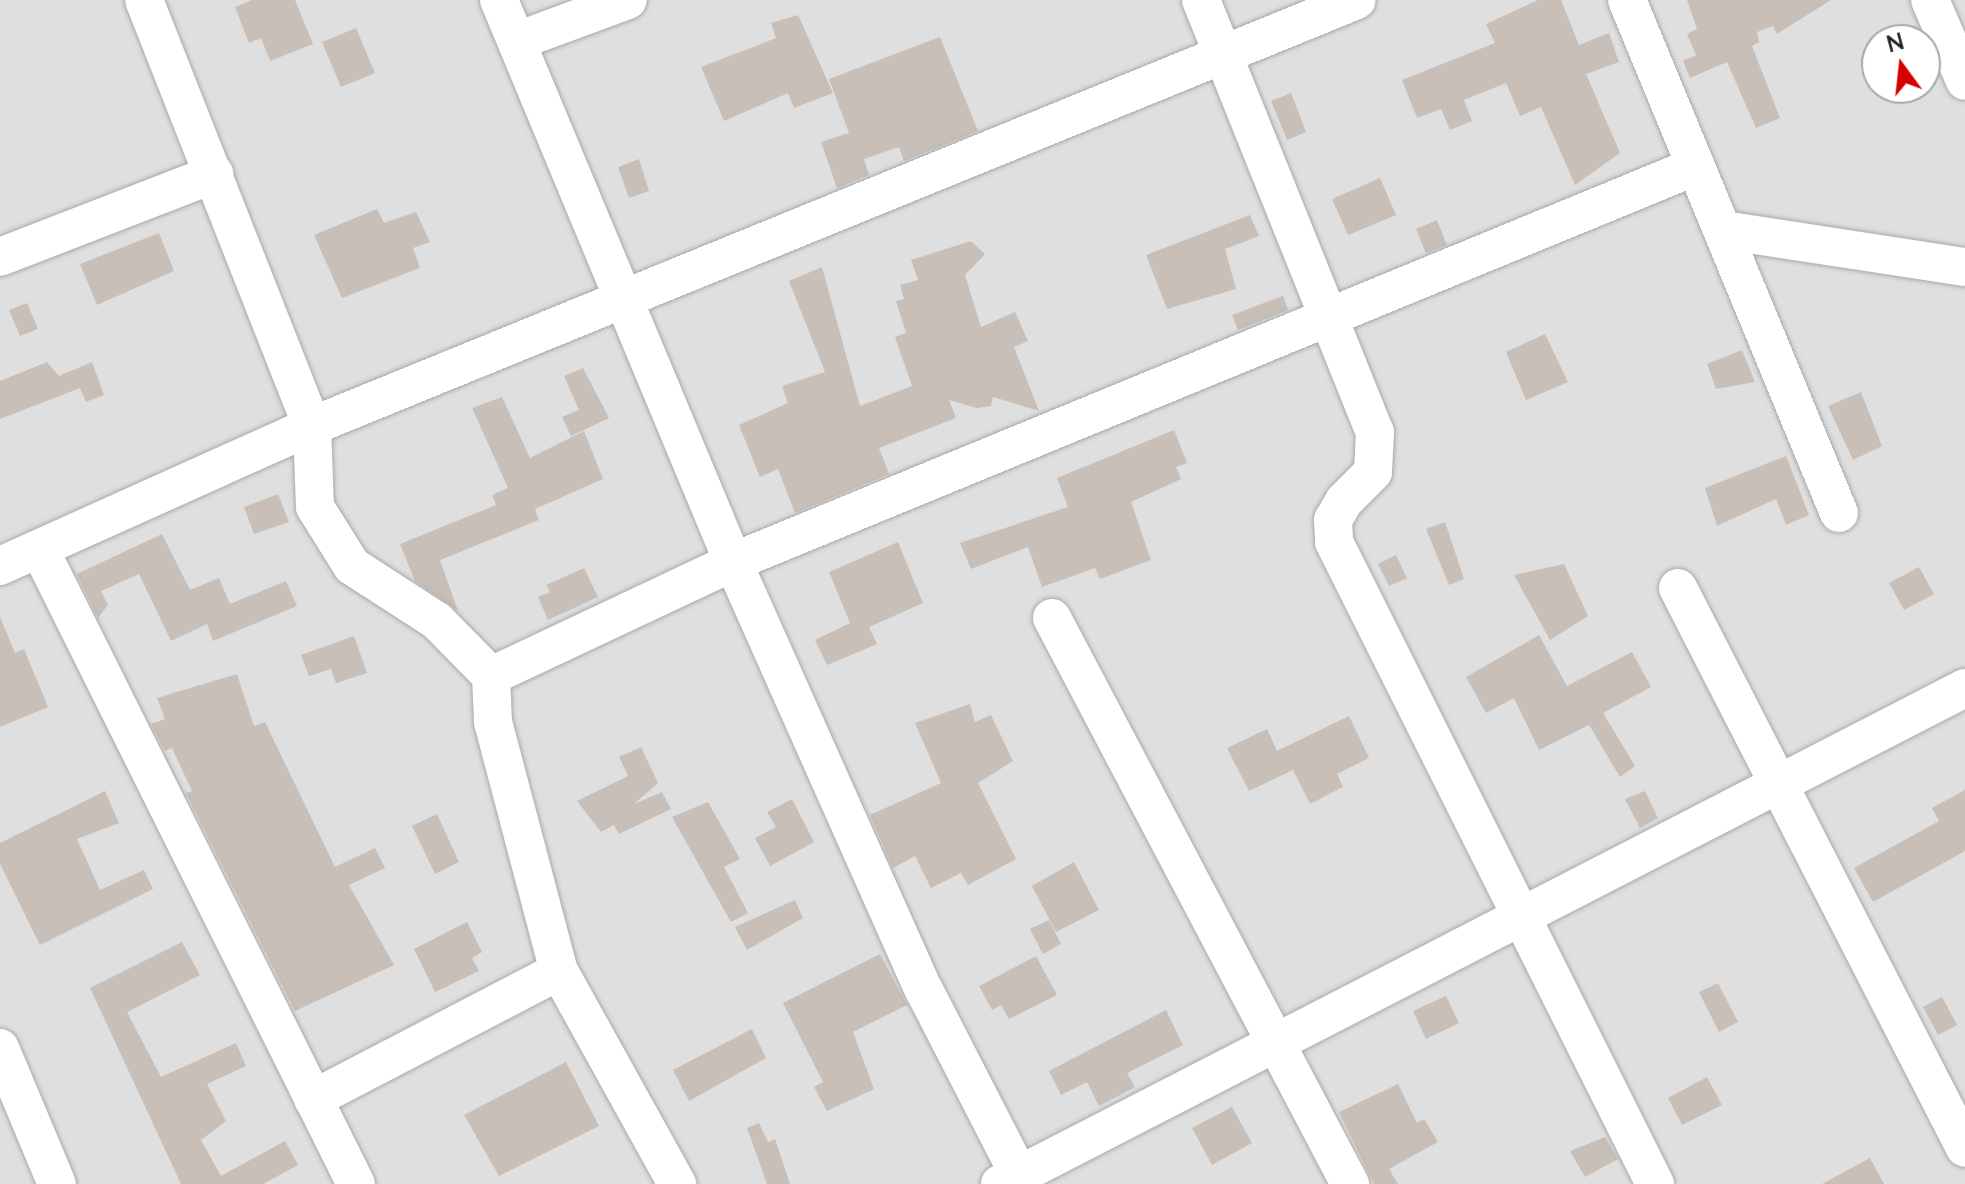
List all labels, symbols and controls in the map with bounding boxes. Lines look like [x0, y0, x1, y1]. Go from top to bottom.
north arrow [1861, 24, 1941, 104]
text: N [1883, 27, 1907, 58]

